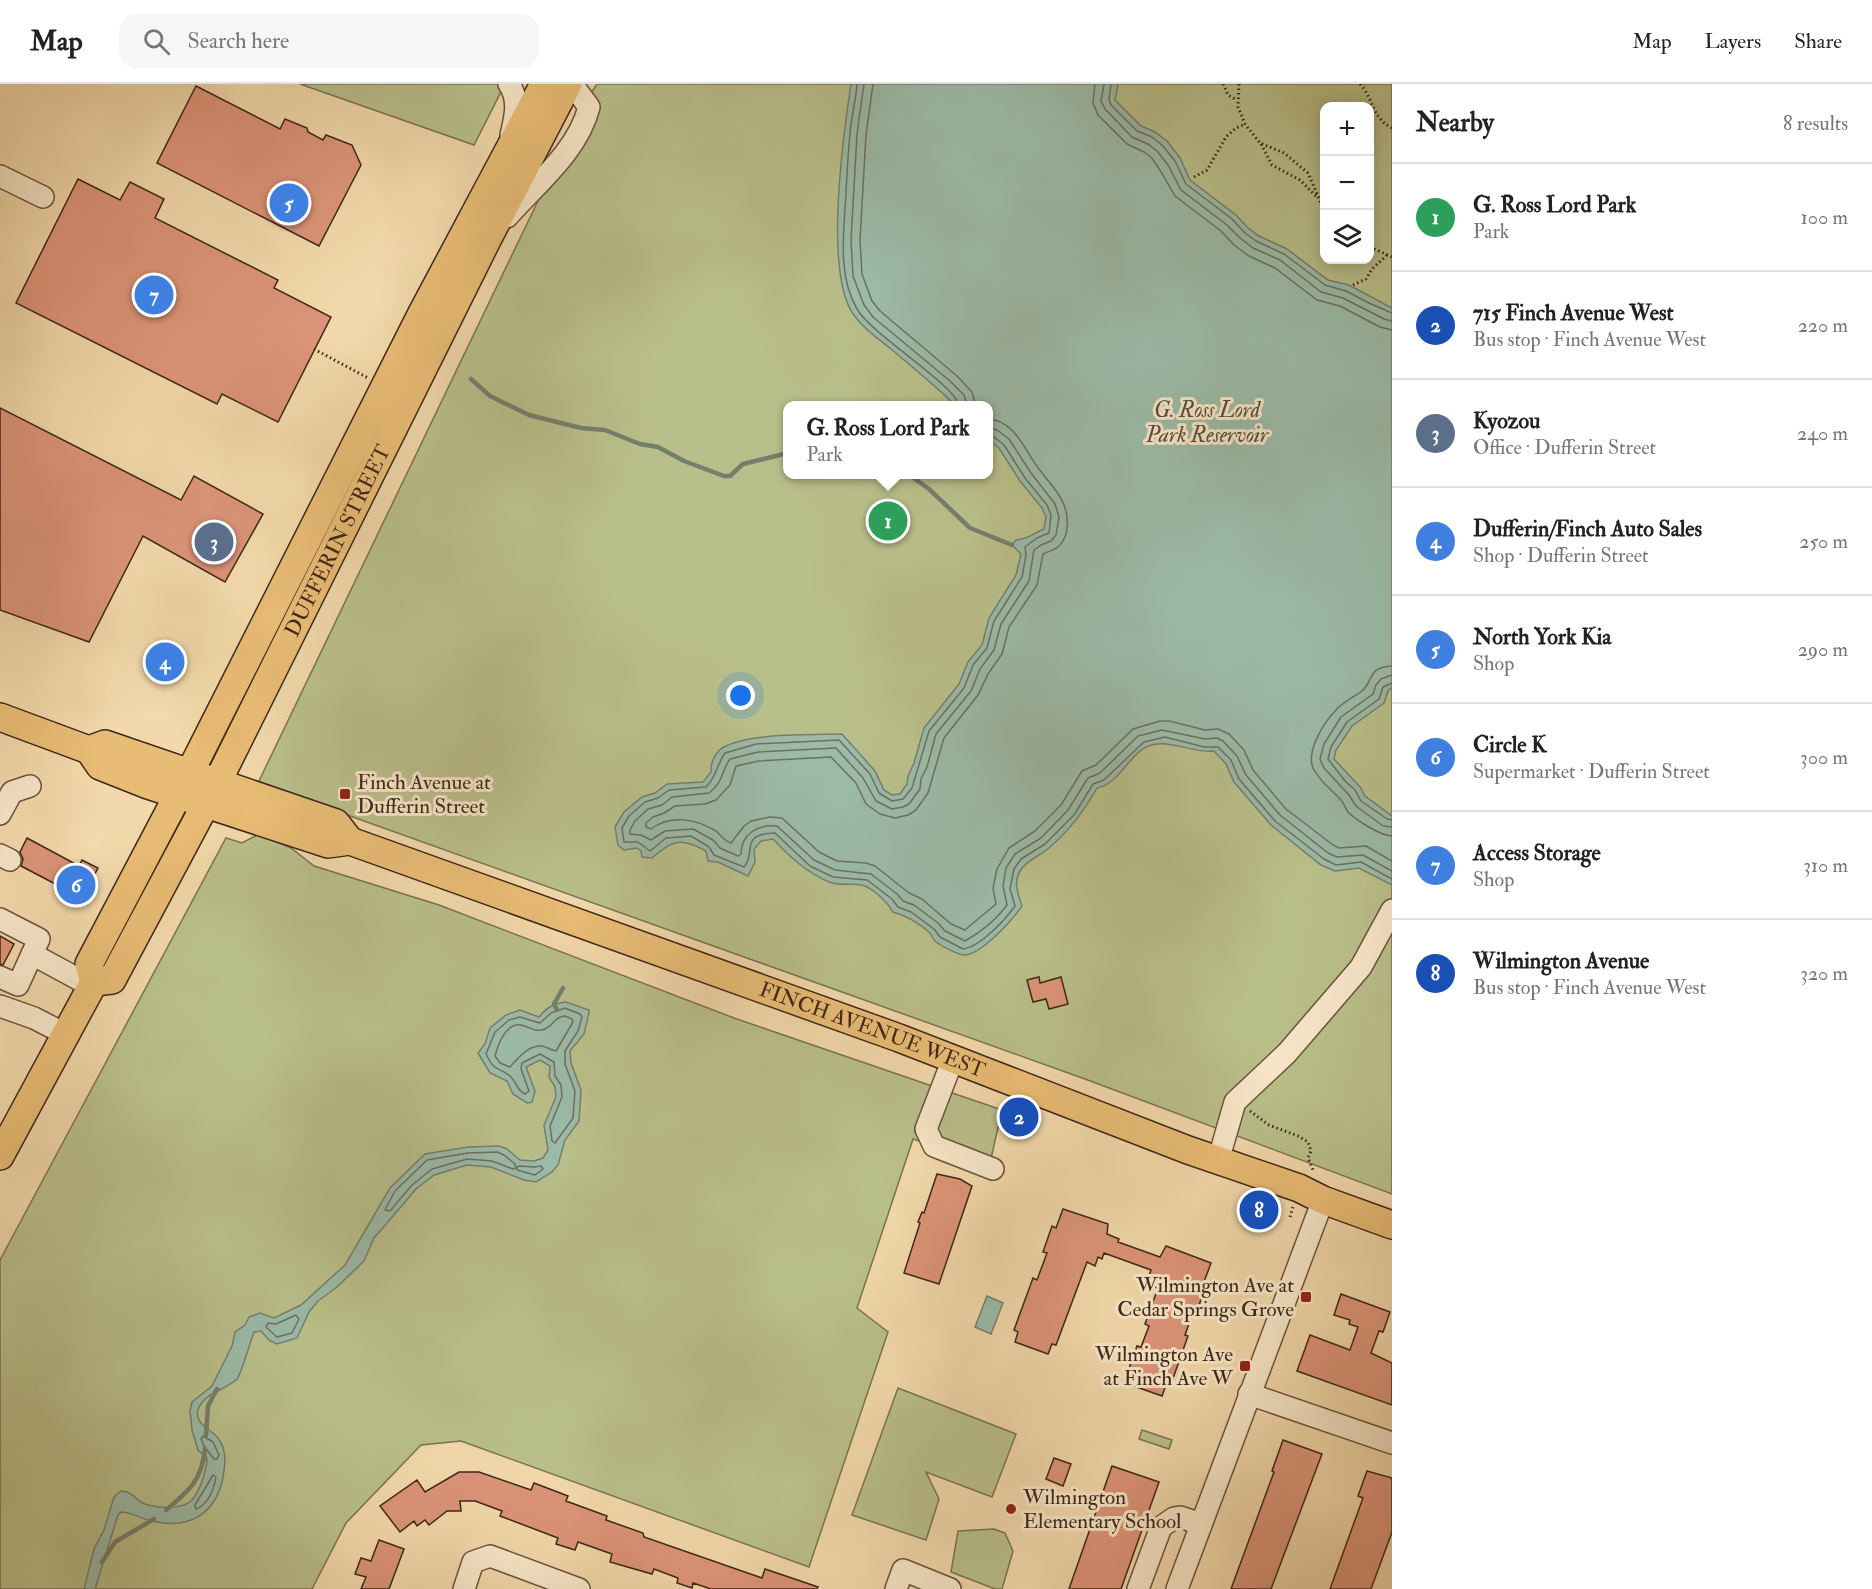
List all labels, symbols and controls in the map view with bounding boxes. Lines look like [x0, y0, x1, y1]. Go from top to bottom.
search box [119, 14, 539, 68]
text: Map [30, 24, 83, 59]
icon: search [140, 25, 173, 58]
text: Search here [188, 27, 289, 55]
text: Map [1632, 28, 1672, 55]
text: Layers [1705, 28, 1761, 55]
text: Share [1794, 28, 1842, 55]
map controls [1320, 102, 1374, 264]
button: + [1320, 102, 1374, 156]
text: Nearby [1416, 107, 1494, 139]
text: 8 results [1783, 111, 1848, 136]
button: − [1320, 156, 1374, 210]
pin: 5 [270, 180, 308, 226]
text: G. Ross Lord Park [1473, 191, 1636, 219]
text: 1 [1432, 205, 1439, 230]
text: 100 m [1801, 205, 1848, 230]
button: layers [1320, 210, 1374, 264]
text: Park [1473, 219, 1509, 244]
pin: 7 [134, 272, 174, 318]
text: 715 Finch Avenue West [1473, 299, 1674, 327]
text: 2 [1430, 313, 1441, 338]
text: 220 m [1798, 313, 1848, 338]
text: Bus stop · Finch Avenue West [1473, 327, 1706, 352]
water label: G. Ross Lord Park Reservoir [1145, 396, 1270, 449]
popup [783, 401, 993, 479]
text: Kyozou [1473, 407, 1540, 435]
text: G. Ross Lord Park [806, 414, 970, 442]
text: 3 [1432, 421, 1439, 446]
text: 240 m [1797, 421, 1848, 446]
text: Office · Dufferin Street [1473, 435, 1656, 460]
street label: DUFFERIN STREET [279, 440, 397, 641]
text: Park [806, 442, 843, 467]
pin: 1 [868, 498, 908, 544]
text: Dufferin/Finch Auto Sales [1473, 515, 1702, 543]
pin: 3 [194, 520, 234, 564]
text: 4 [1430, 529, 1441, 554]
text: 250 m [1799, 529, 1848, 554]
text: Shop · Dufferin Street [1473, 543, 1649, 568]
text: North York Kia [1473, 623, 1611, 651]
text: 5 [1431, 637, 1440, 662]
text: 290 m [1798, 637, 1848, 662]
pin: 4 [146, 640, 184, 684]
text: Shop [1473, 651, 1514, 676]
your location [726, 681, 755, 710]
text: Circle K [1473, 731, 1547, 759]
text: 6 [1430, 745, 1441, 770]
text: 300 m [1800, 745, 1848, 770]
text: Supermarket · Dufferin Street [1473, 759, 1710, 784]
place label: Finch Avenue at Dufferin Street [357, 769, 491, 820]
marker: Finch Avenue at Dufferin Street [338, 787, 352, 801]
text: Access Storage [1473, 839, 1601, 867]
text: 7 [1431, 853, 1440, 878]
text: 310 m [1803, 853, 1848, 878]
pin: 6 [56, 862, 96, 908]
text: Shop [1473, 867, 1514, 892]
text: Wilmington Avenue [1473, 947, 1649, 975]
text: 8 [1431, 961, 1440, 986]
text: 320 m [1800, 961, 1848, 986]
text: Bus stop · Finch Avenue West [1473, 975, 1706, 1000]
street label: FINCH AVENUE WEST [756, 976, 990, 1084]
pin: 2 [1000, 1094, 1038, 1140]
pin: 8 [1240, 1188, 1278, 1232]
place label: Wilmington Ave at Cedar Springs Grove [1117, 1272, 1294, 1323]
marker: Wilmington Ave at Cedar Springs Grove [1299, 1290, 1313, 1304]
place label: Wilmington Ave at Finch Ave W [1094, 1341, 1234, 1392]
marker: Wilmington Ave at Finch Ave W [1238, 1359, 1252, 1373]
place label: Wilmington Elementary School [1022, 1484, 1182, 1535]
marker: Wilmington Elementary School [1004, 1502, 1018, 1516]

